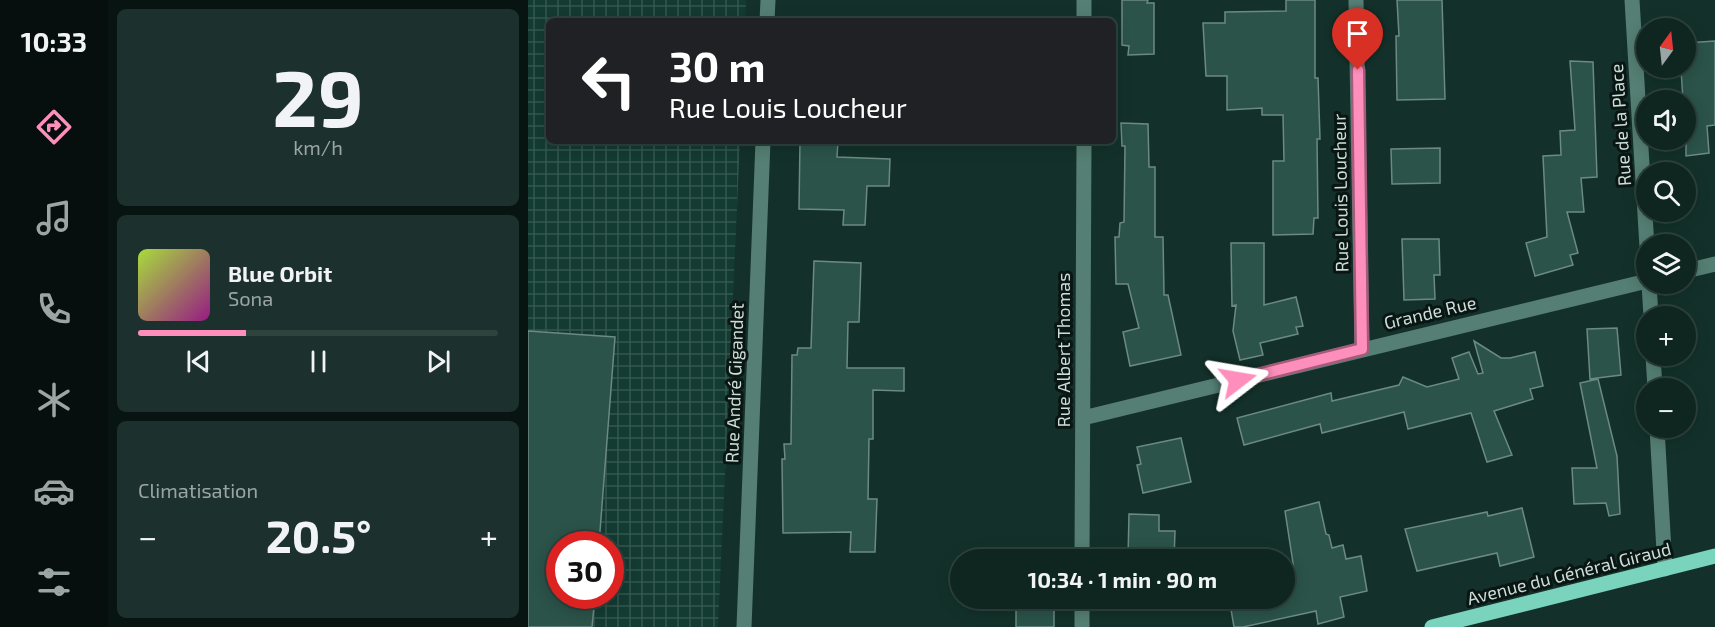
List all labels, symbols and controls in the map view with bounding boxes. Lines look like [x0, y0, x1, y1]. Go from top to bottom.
pin [1332, 8, 1383, 70]
icon: arrive [1341, 17, 1374, 50]
north arrow [1636, 18, 1696, 78]
map controls [1636, 18, 1696, 438]
text: 10:33 [21, 25, 87, 57]
text: 30 m [669, 40, 765, 90]
icon: left [570, 42, 648, 120]
text: 29 [272, 49, 364, 143]
street label: Rue de la Place [1605, 63, 1635, 187]
button: sound [1636, 90, 1696, 150]
text: Rue Louis Loucheur [669, 91, 907, 123]
icon: directions [33, 106, 75, 148]
street label: Rue Louis Loucheur [1328, 114, 1352, 272]
text: km/h [293, 135, 343, 159]
button: search [1636, 162, 1696, 222]
icon: music [33, 197, 75, 239]
button: layers [1636, 234, 1696, 294]
text: Blue Orbit [228, 260, 332, 286]
street label: Rue Albert Thomas [1052, 273, 1074, 427]
text: Sona [228, 286, 273, 310]
icon: phone [33, 288, 75, 330]
street label: Grande Rue [1382, 291, 1478, 333]
street label: Rue André Gigandet [720, 302, 748, 463]
button: + [1636, 306, 1696, 366]
icon: previous [182, 345, 215, 378]
icon: pause [302, 345, 335, 378]
icon: next [422, 345, 455, 378]
position arrow [1206, 348, 1270, 412]
button: − [1636, 378, 1696, 438]
icon: climate [33, 379, 75, 421]
icon: car [33, 470, 75, 512]
text: Climatisation [138, 478, 258, 502]
text: 20.5° [266, 508, 371, 562]
text: − [138, 516, 157, 556]
text: + [480, 516, 498, 556]
speed limit sign: 30 [546, 531, 624, 609]
street label: Avenue du Général Giraud [1465, 537, 1673, 609]
icon: filters [33, 561, 75, 603]
text: 10:34 · 1 min · 90 m [1028, 566, 1217, 592]

